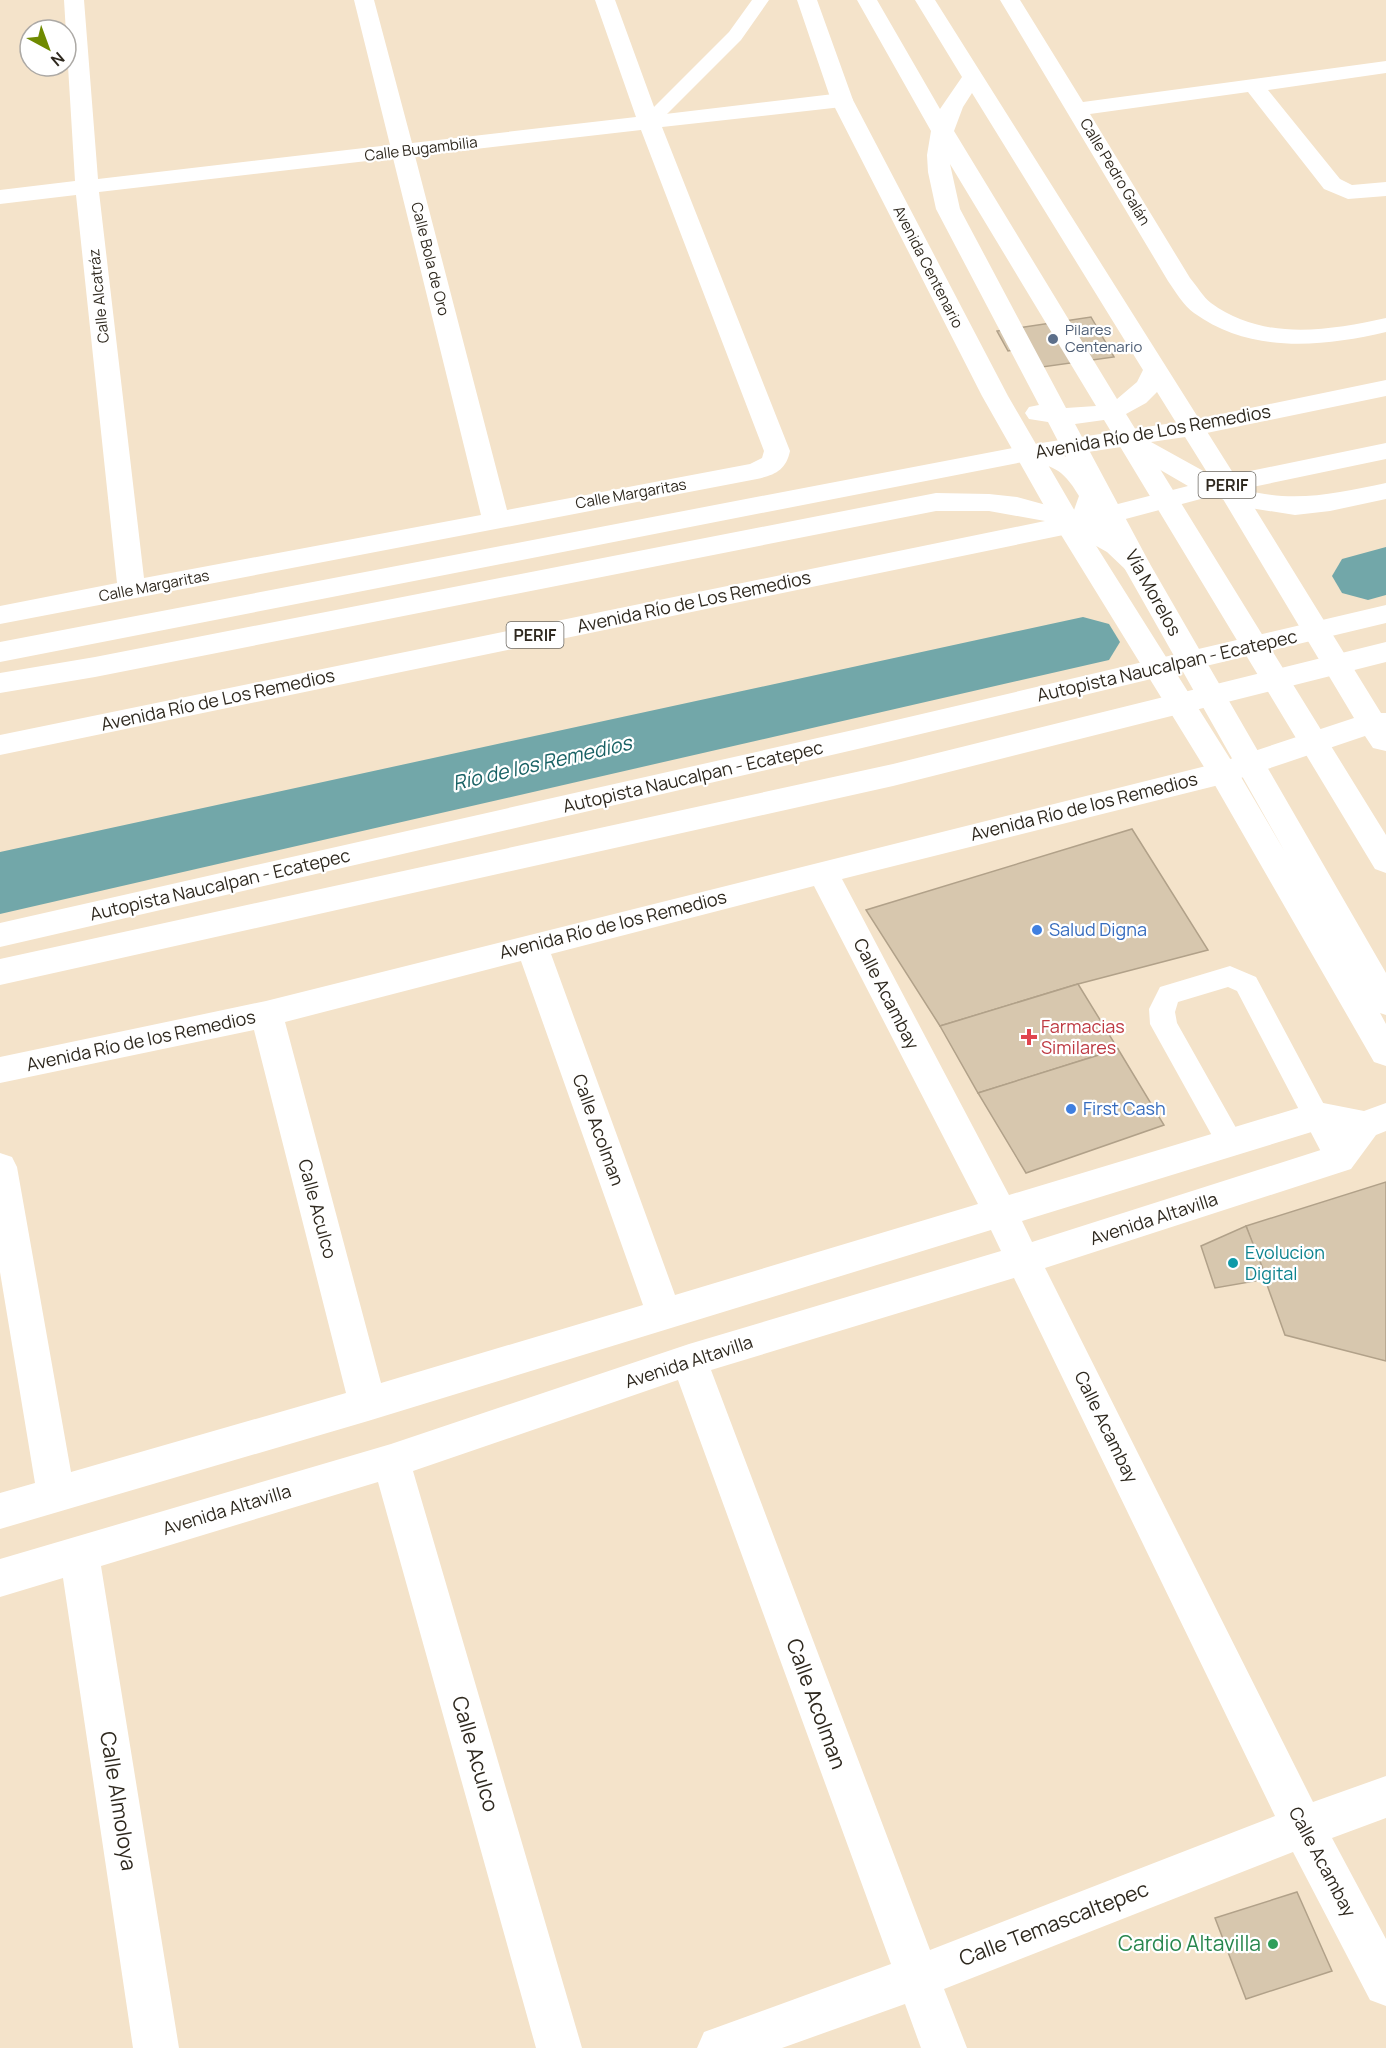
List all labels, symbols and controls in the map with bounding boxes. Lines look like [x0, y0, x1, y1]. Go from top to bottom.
north arrow [18, 18, 78, 78]
text: N [46, 47, 69, 71]
street label: Calle Pedro Galán [1075, 114, 1156, 229]
street label: Calle Bugambilia [363, 131, 479, 166]
street label: Calle Bola de Oro [406, 200, 455, 318]
street label: Avenida Centenario [888, 202, 968, 332]
street label: Calle Alcatráz [83, 248, 114, 344]
place label: Pilares Centenario [1065, 319, 1143, 357]
marker: Pilares Centenario [1046, 332, 1060, 346]
street label: Avenida Río de Los Remedios [1033, 398, 1272, 464]
road number: PERIF [1198, 472, 1256, 498]
street label: Calle Margaritas [574, 473, 688, 514]
street label: Vía Morelos [1120, 545, 1187, 640]
street label: Calle Margaritas [97, 564, 211, 607]
street label: Avenida Río de Los Remedios [575, 564, 813, 638]
road number: PERIF [506, 622, 564, 648]
street label: Autopista Naucalpan - Ecatepec [1034, 623, 1299, 707]
street label: Avenida Río de Los Remedios [99, 662, 337, 736]
water label: Río de los Remedios [450, 728, 635, 796]
street label: Autopista Naucalpan - Ecatepec [560, 734, 825, 818]
street label: Avenida Río de los Remedios [968, 766, 1200, 846]
street label: Autopista Naucalpan - Ecatepec [87, 842, 352, 926]
street label: Avenida Río de los Remedios [497, 884, 729, 964]
place label: Salud Digna [1049, 917, 1147, 941]
marker: Salud Digna [1030, 923, 1044, 937]
street label: Calle Acambay [849, 934, 925, 1054]
street label: Avenida Río de los Remedios [24, 1004, 257, 1076]
place label: Farmacias Similares [1041, 1014, 1125, 1059]
marker: Farmacias Similares [1022, 1030, 1036, 1044]
street label: Calle Acolman [568, 1070, 630, 1189]
place label: First Cash [1083, 1096, 1166, 1120]
marker: First Cash [1064, 1102, 1078, 1116]
street label: Calle Aculco [293, 1156, 343, 1261]
street label: Avenida Altavilla [1087, 1186, 1221, 1250]
place label: Evolucion Digital [1245, 1240, 1325, 1285]
marker: Evolucion Digital [1226, 1256, 1240, 1270]
street label: Avenida Altavilla [622, 1329, 756, 1393]
street label: Calle Acambay [1069, 1367, 1145, 1487]
street label: Avenida Altavilla [160, 1478, 294, 1540]
street label: Calle Acolman [780, 1635, 853, 1773]
street label: Calle Aculco [446, 1693, 506, 1815]
street label: Calle Almoloya [94, 1729, 144, 1872]
street label: Calle Acambay [1284, 1802, 1362, 1921]
street label: Calle Temascaltepec [955, 1874, 1152, 1972]
place label: Cardio Altavilla [1118, 1929, 1261, 1957]
marker: Cardio Altavilla [1266, 1937, 1280, 1951]

